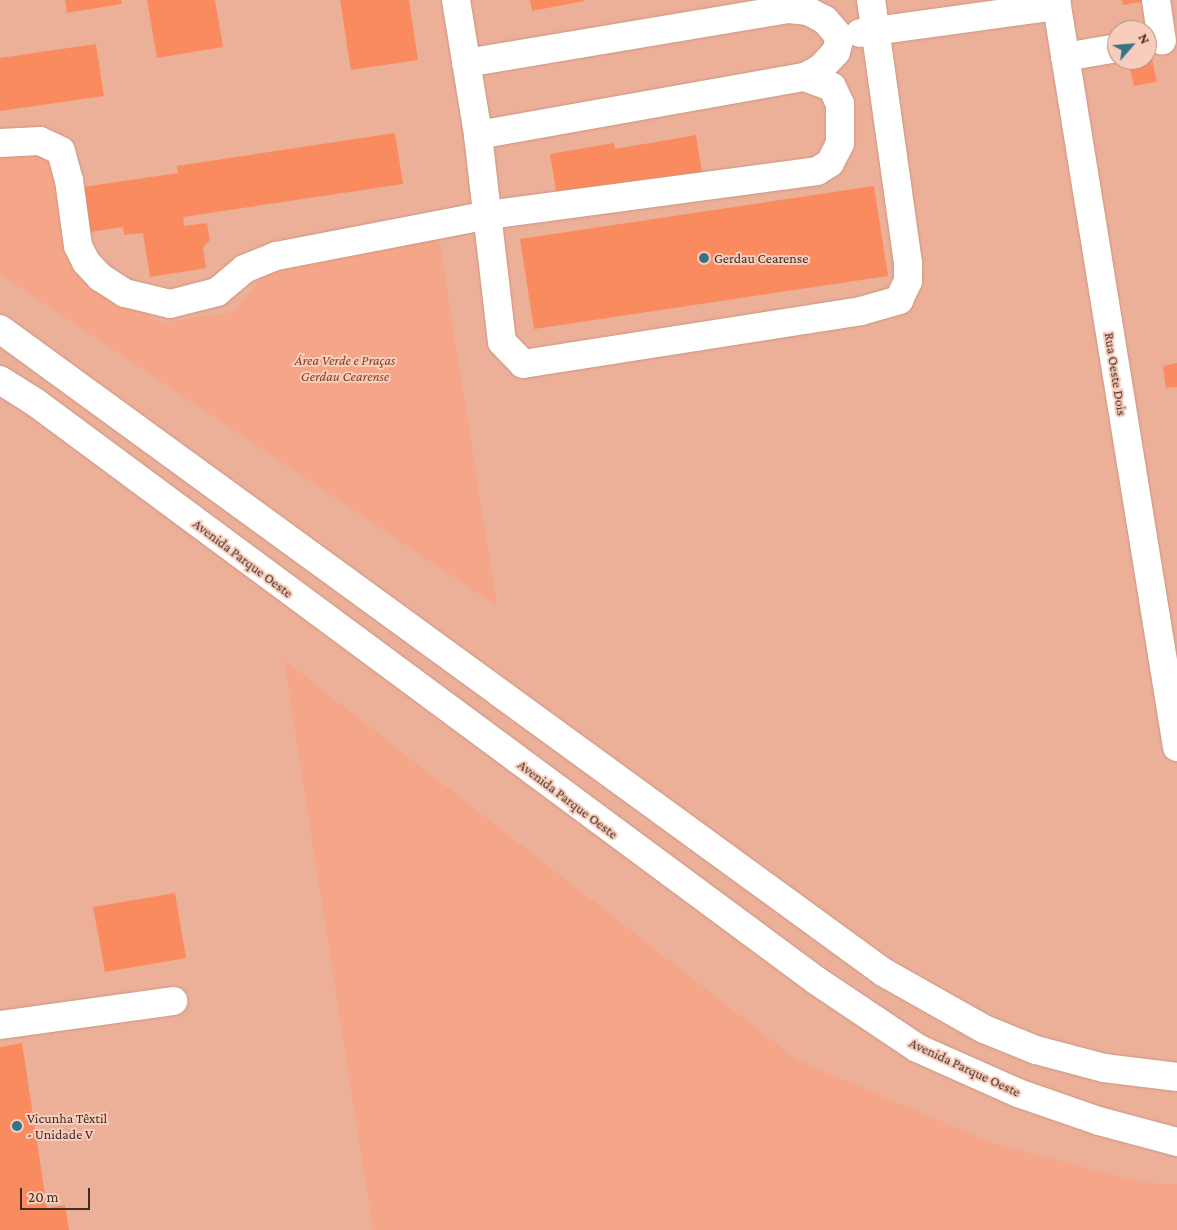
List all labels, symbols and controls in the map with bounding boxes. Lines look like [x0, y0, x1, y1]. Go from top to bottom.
north arrow [1107, 20, 1157, 70]
text: N [1135, 31, 1154, 47]
place label: Gerdau Cearense [714, 250, 808, 266]
marker: Gerdau Cearense [698, 252, 710, 264]
street label: Rua Oeste Dois [1101, 331, 1131, 417]
park label: Área Verde e Praças Gerdau Cearense [295, 352, 395, 384]
street label: Avenida Parque Oeste [190, 515, 296, 601]
street label: Avenida Parque Oeste [515, 756, 621, 842]
street label: Avenida Parque Oeste [907, 1034, 1023, 1100]
place label: Vicunha Têxtil - Unidade V [27, 1110, 107, 1142]
marker: Vicunha Têxtil - Unidade V [11, 1120, 23, 1132]
scale bar [22, 1178, 92, 1210]
text: 20 m [28, 1189, 59, 1205]

